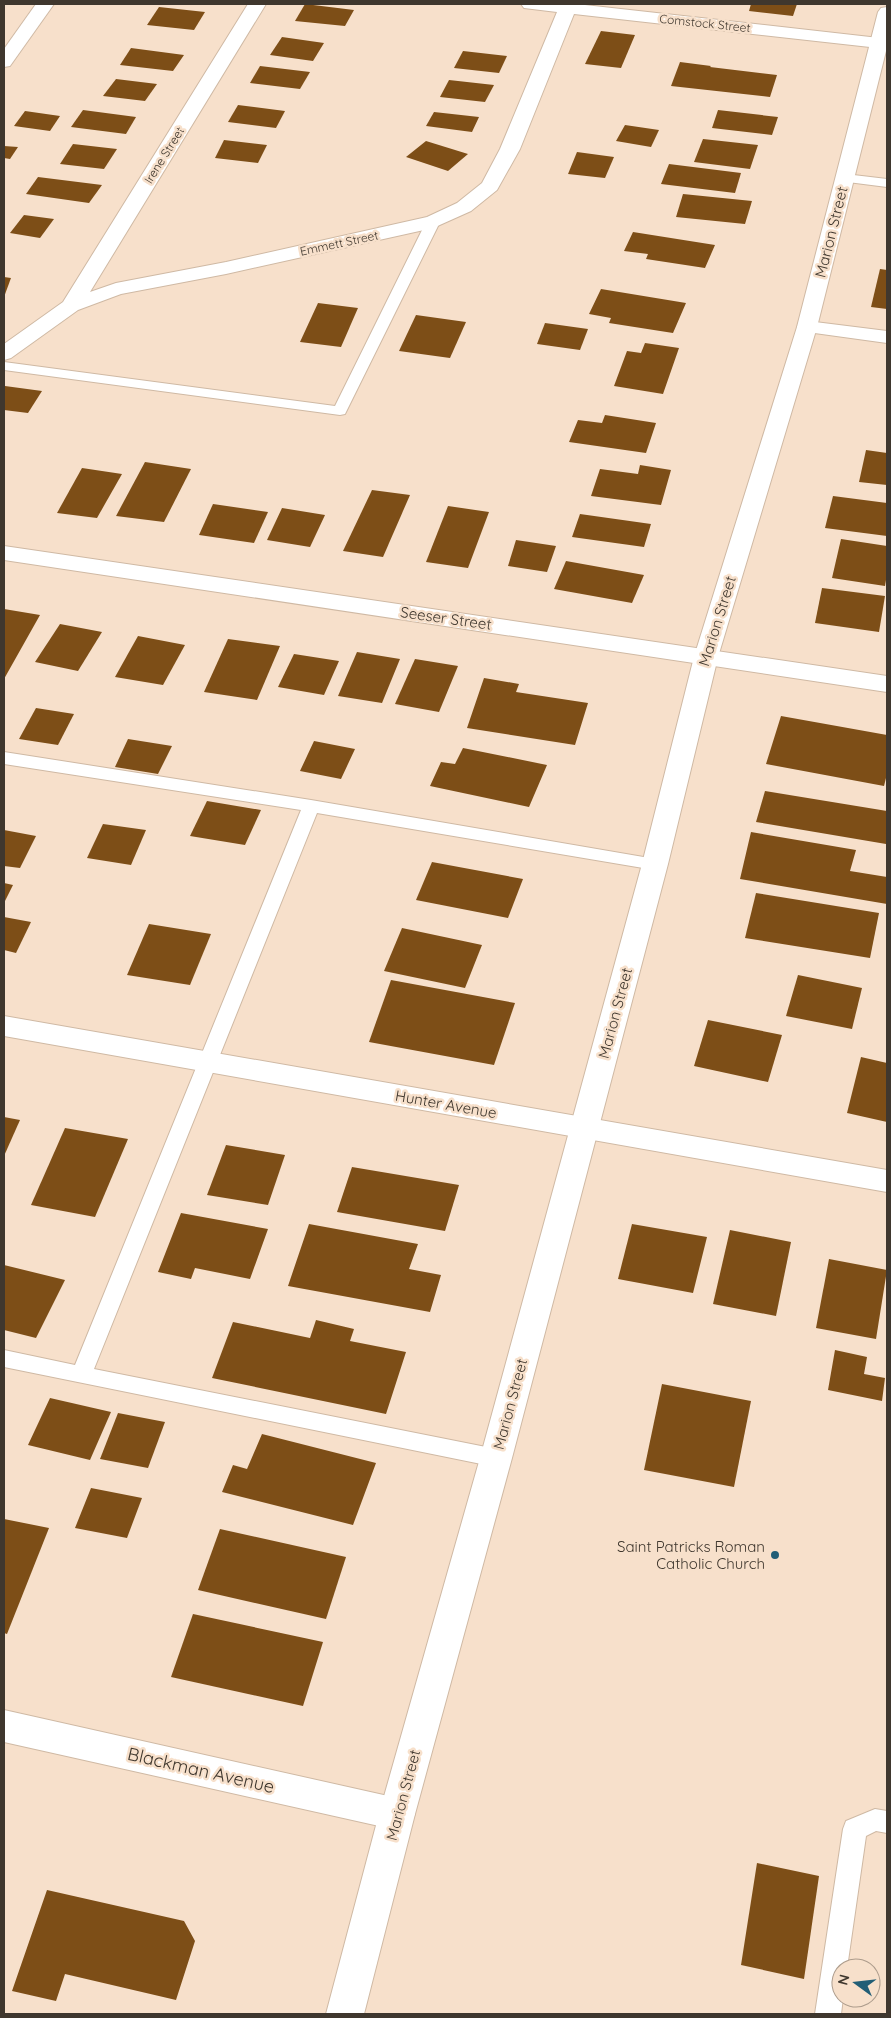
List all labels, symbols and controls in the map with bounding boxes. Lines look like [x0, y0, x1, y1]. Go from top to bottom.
street label: Comstock Street [659, 11, 751, 35]
street label: Irene Street [141, 124, 187, 186]
street label: Marion Street [810, 184, 852, 280]
street label: Emmett Street [298, 227, 380, 259]
street label: Marion Street [694, 574, 740, 668]
street label: Seeser Street [399, 602, 493, 634]
street label: Marion Street [594, 965, 636, 1061]
street label: Hunter Avenue [394, 1086, 498, 1122]
street label: Marion Street [489, 1356, 531, 1452]
place label: Saint Patricks Roman Catholic Church [617, 1537, 765, 1573]
marker: Saint Patricks Roman Catholic Church [769, 1549, 781, 1561]
street label: Blackman Avenue [125, 1742, 277, 1798]
street label: Marion Street [382, 1747, 424, 1843]
north arrow [831, 1958, 881, 2008]
text: N [833, 1972, 853, 1987]

